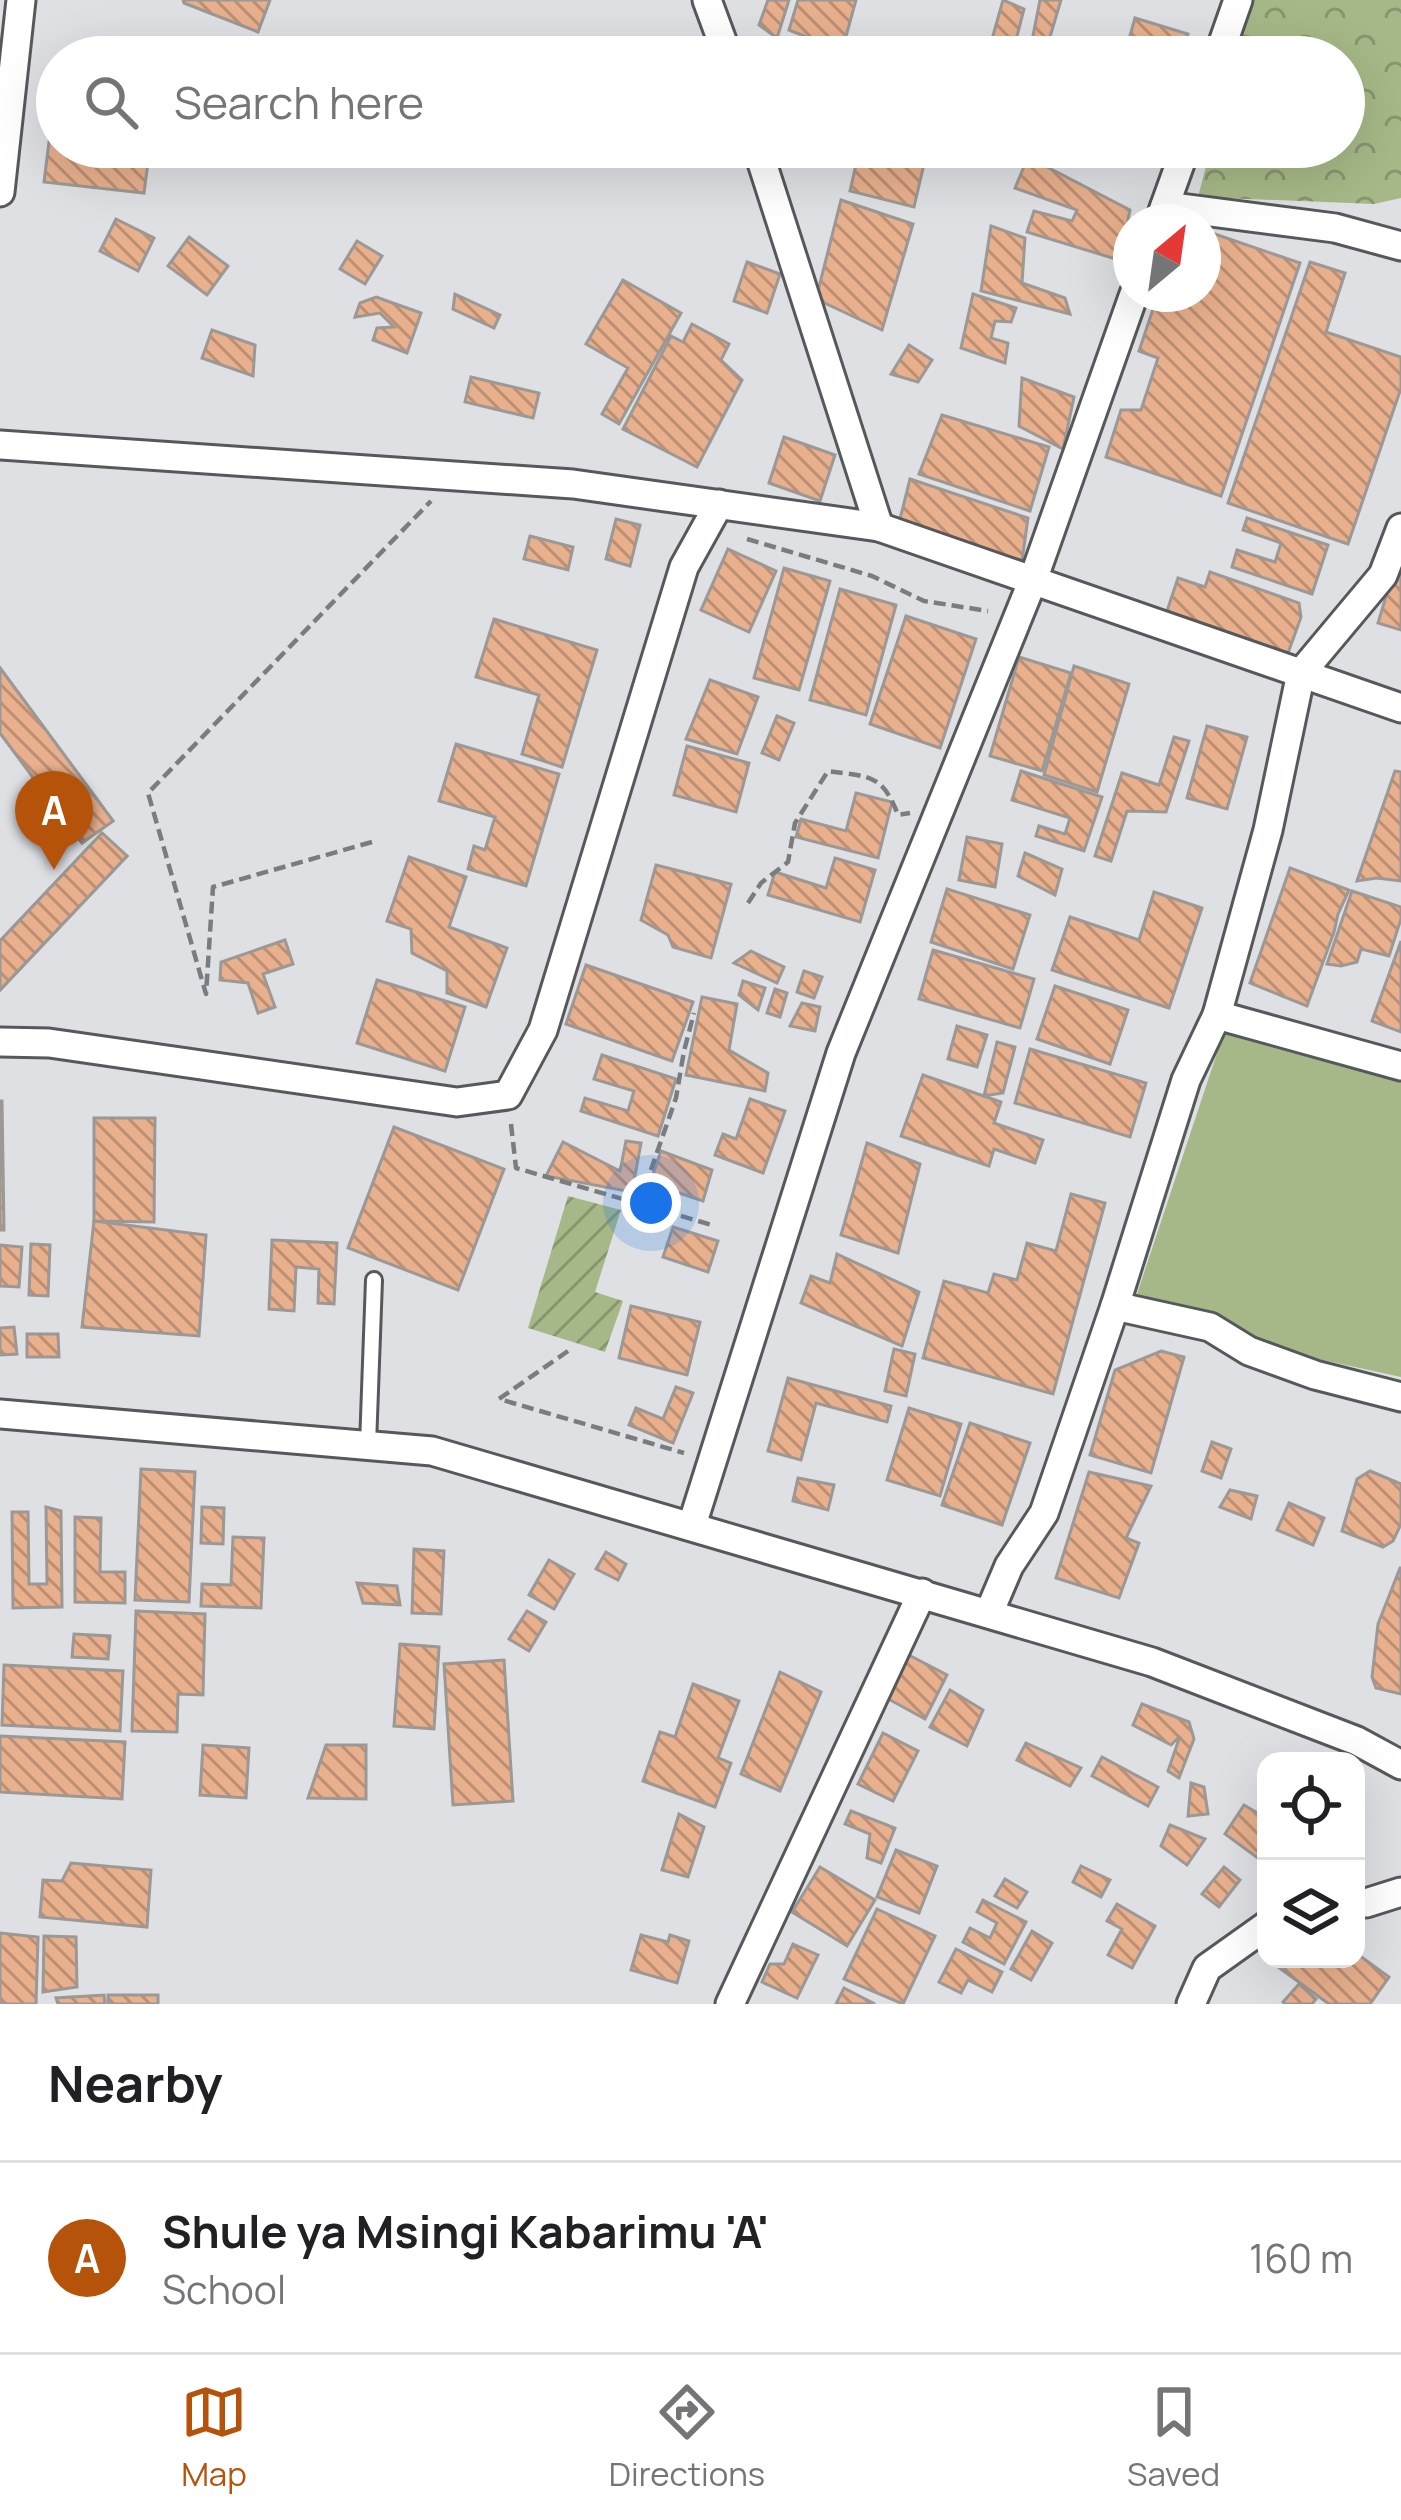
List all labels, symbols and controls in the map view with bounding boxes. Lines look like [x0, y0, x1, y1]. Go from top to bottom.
search box [36, 36, 1365, 168]
icon: search [78, 69, 144, 135]
text: Search here [174, 71, 424, 133]
north arrow [1113, 204, 1221, 312]
pin: A [15, 771, 93, 870]
your location [621, 1173, 681, 1233]
map controls [1257, 1752, 1365, 1968]
button: locate [1257, 1752, 1365, 1860]
button: layers [1257, 1860, 1365, 1968]
text: Nearby [48, 2048, 223, 2117]
text: Shule ya Msingi Kabarimu 'A' [162, 2200, 769, 2262]
text: A [74, 2231, 100, 2285]
text: 160 m [1249, 2231, 1353, 2285]
text: School [162, 2262, 286, 2316]
tab: Map [181, 2379, 247, 2496]
tab: Directions [609, 2379, 765, 2496]
tab: Saved [1127, 2379, 1220, 2496]

